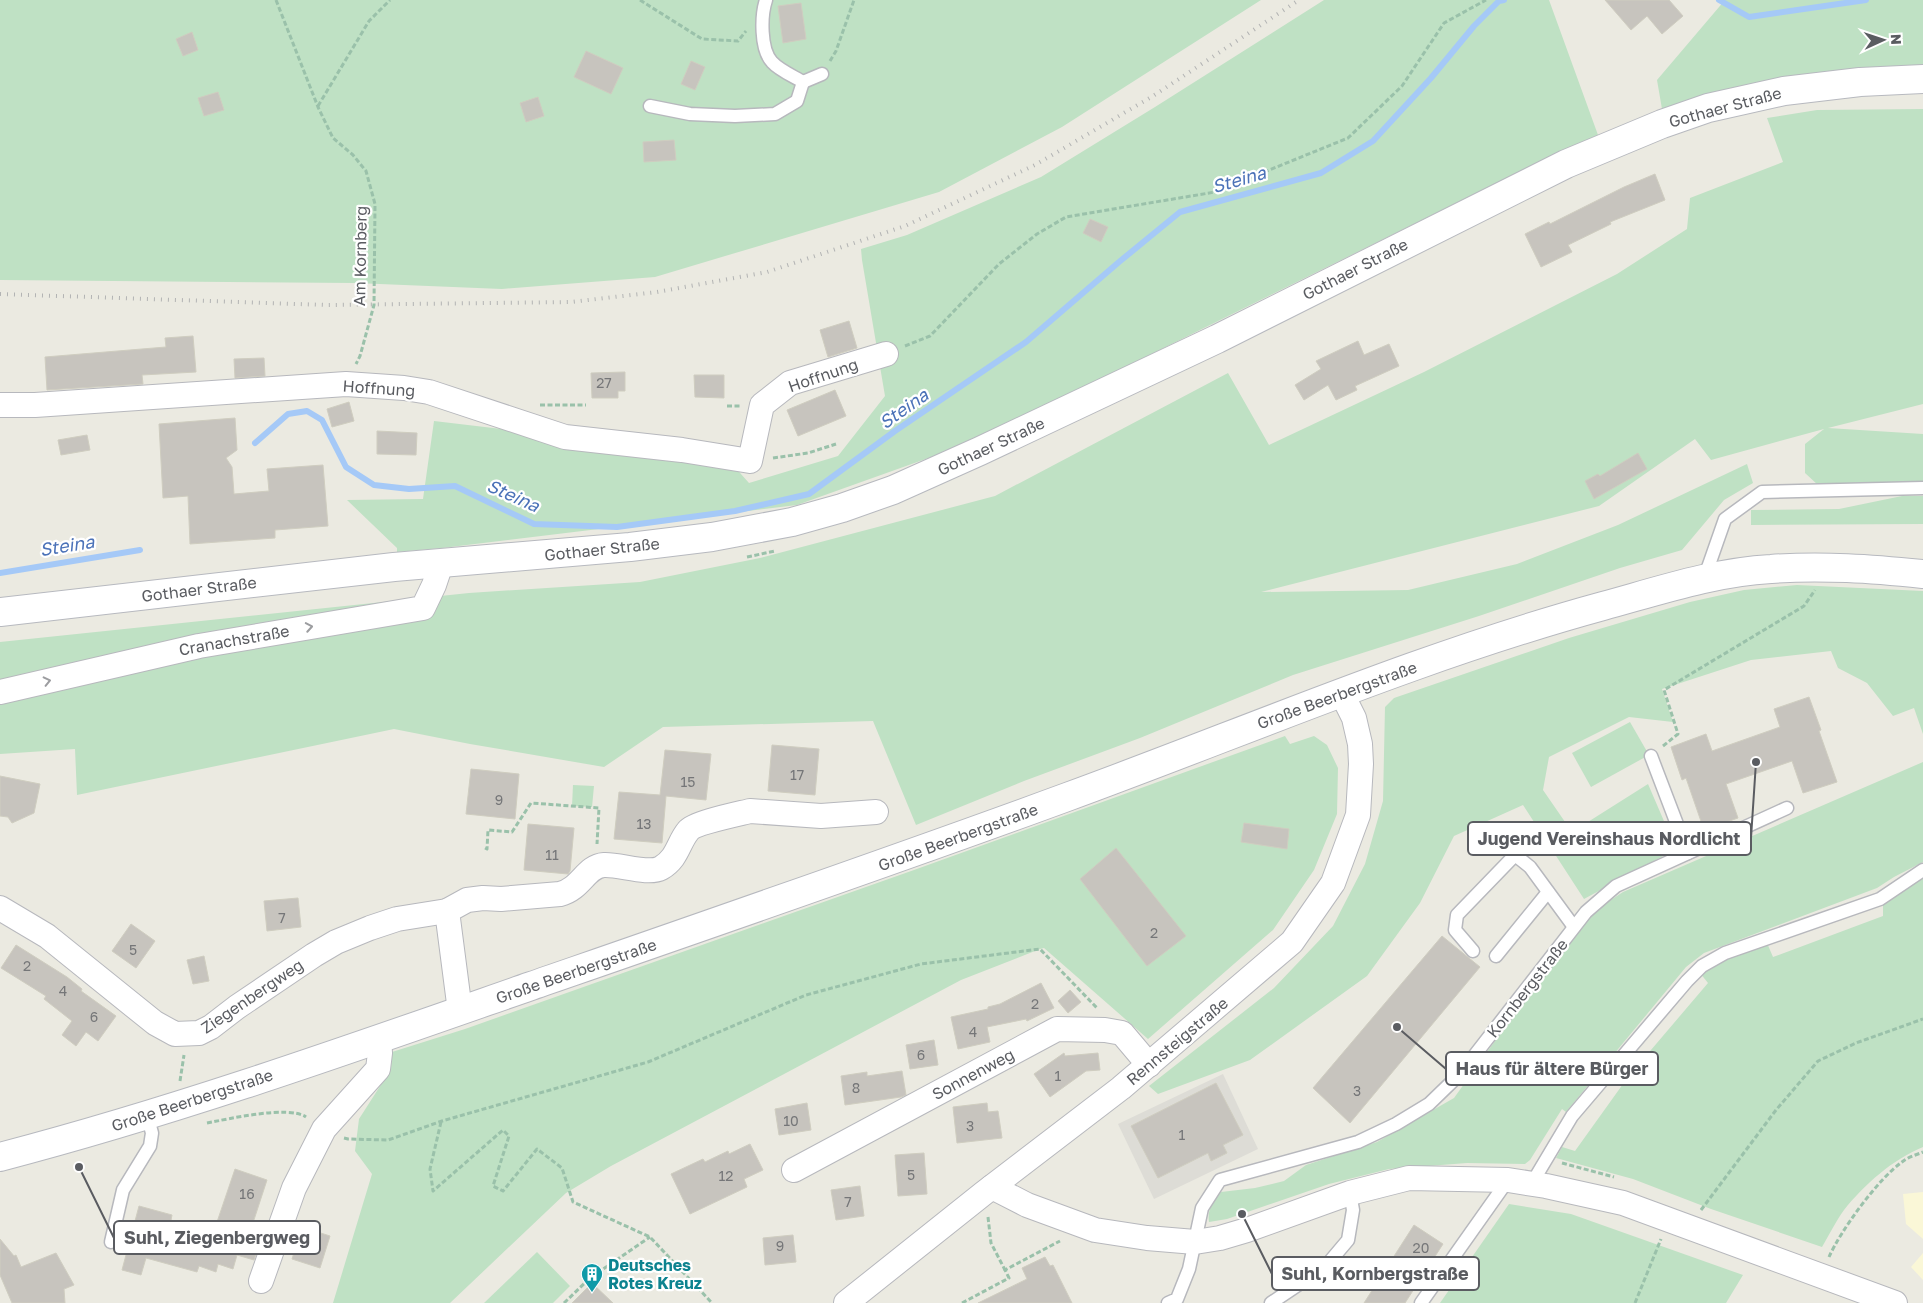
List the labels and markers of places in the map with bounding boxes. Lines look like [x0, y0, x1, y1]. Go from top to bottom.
callout: Jugend Vereinshaus Nordlicht [1468, 822, 1751, 855]
callout: Haus für ältere Bürger [1446, 1052, 1658, 1085]
callout: Suhl, Ziegenbergweg [114, 1221, 320, 1254]
place label: Deutsches Rotes Kreuz [608, 1255, 702, 1293]
callout: Suhl, Kornbergstraße [1272, 1257, 1479, 1290]
building icon: Deutsches Rotes Kreuz [580, 1262, 604, 1293]

